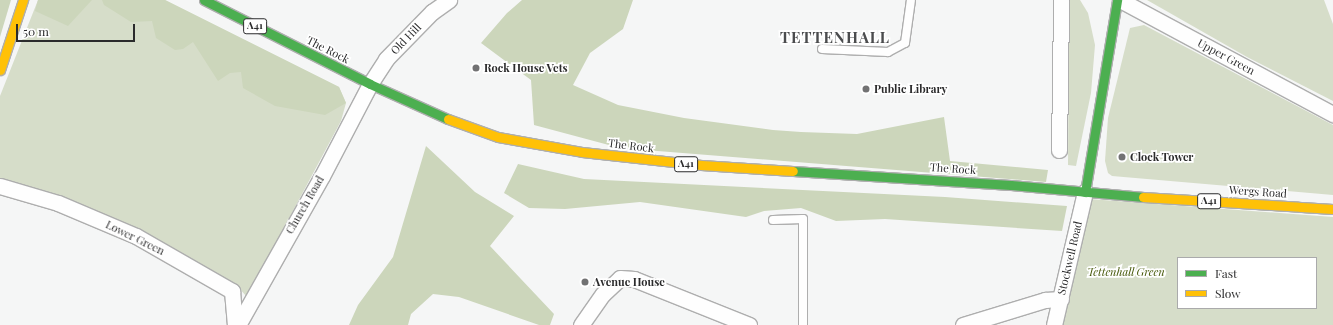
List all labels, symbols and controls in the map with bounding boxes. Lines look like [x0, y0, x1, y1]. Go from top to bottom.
scale bar [18, 16, 137, 42]
road number: A41 [243, 18, 267, 34]
street label: Old Hill [388, 21, 424, 57]
text: 50 m [23, 23, 49, 39]
district label: TETTENHALL [780, 29, 890, 47]
street label: The Rock [304, 34, 352, 66]
street label: Upper Green [1195, 36, 1257, 78]
place label: Rock House Vets [484, 61, 568, 75]
marker: Rock House Vets [471, 63, 481, 73]
place label: Public Library [874, 82, 947, 96]
marker: Public Library [861, 84, 871, 94]
street label: The Rock [607, 137, 655, 155]
place label: Clock Tower [1130, 150, 1194, 164]
marker: Clock Tower [1117, 152, 1127, 162]
road number: A41 [674, 156, 698, 172]
street label: The Rock [930, 161, 976, 177]
street label: Church Road [283, 174, 327, 236]
street label: Wergs Road [1229, 183, 1287, 201]
road number: A41 [1197, 193, 1221, 209]
street label: Lower Green [103, 218, 167, 258]
street label: Stockwell Road [1055, 220, 1085, 296]
legend [1177, 257, 1317, 309]
park label: Tettenhall Green [1087, 265, 1165, 279]
text: Fast [1215, 265, 1237, 281]
place label: Avenue House [593, 275, 665, 289]
marker: Avenue House [580, 277, 590, 287]
text: Slow [1215, 285, 1241, 301]

